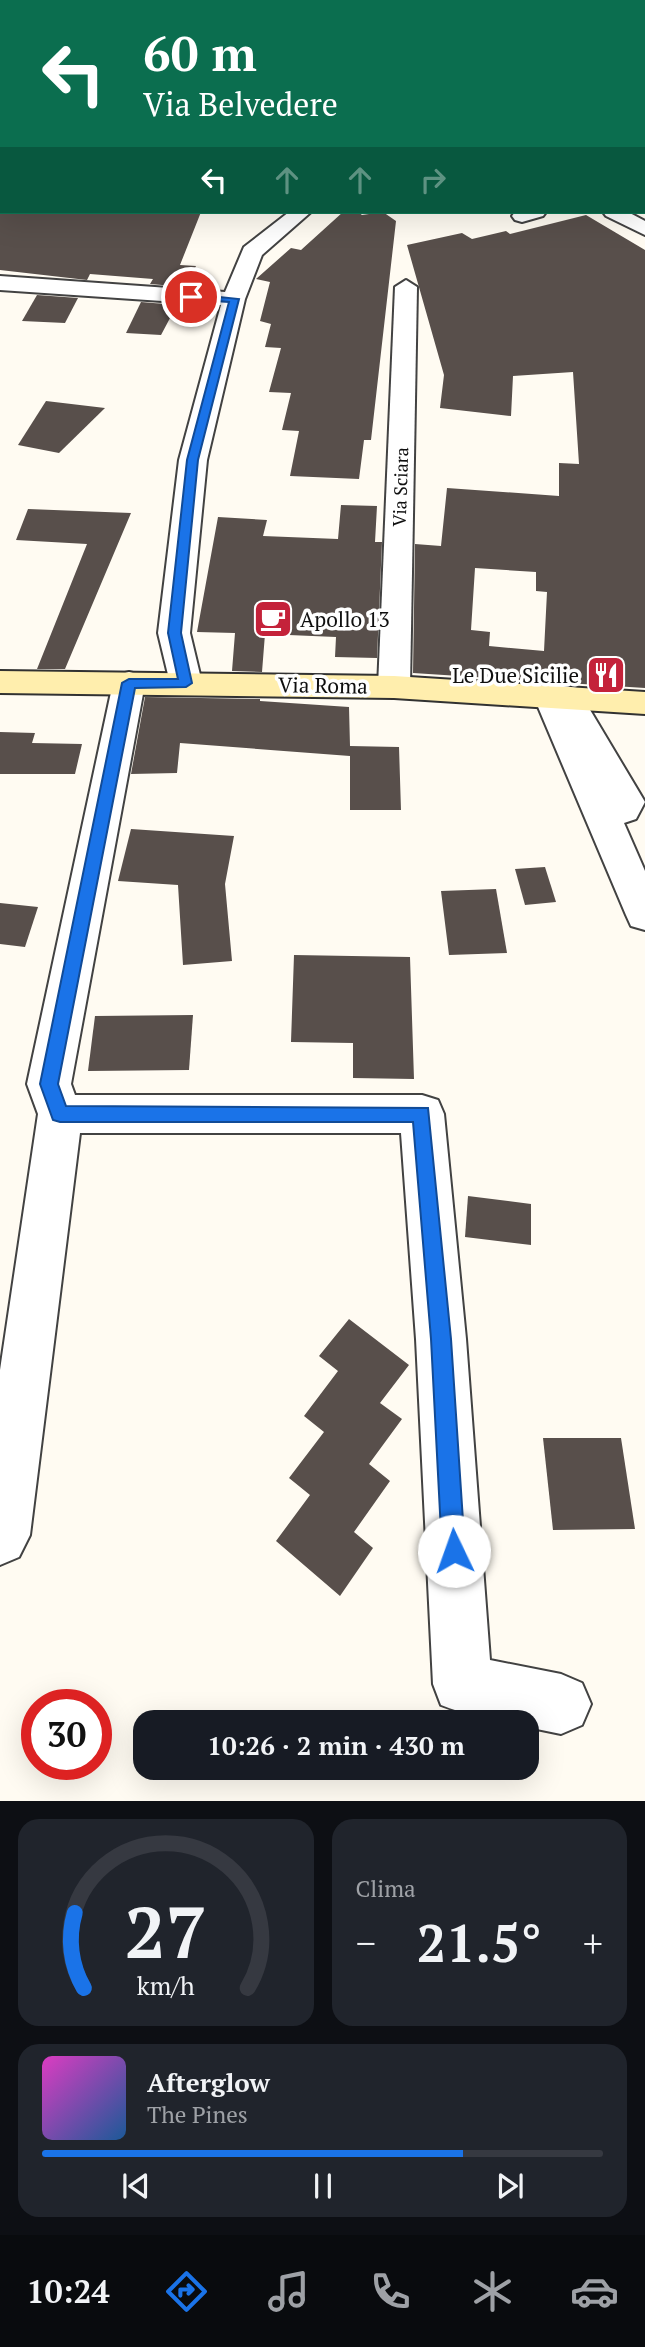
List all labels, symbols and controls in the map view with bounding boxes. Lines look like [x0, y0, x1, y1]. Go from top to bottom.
text: 60 m [143, 20, 257, 85]
icon: left [28, 28, 119, 119]
text: Via Belvedere [143, 83, 338, 125]
icon: left [195, 161, 233, 199]
icon: ahead [268, 161, 306, 199]
icon: ahead [341, 161, 379, 199]
icon: right [414, 161, 452, 199]
pin [161, 267, 221, 327]
icon: arrive [172, 278, 210, 316]
street label: Via Sciara [387, 447, 413, 527]
cafe icon: Apollo 13 [252, 598, 294, 640]
place label: Apollo 13 [300, 605, 390, 633]
restaurant icon: Le Due Sicilie [585, 654, 627, 696]
place label: Le Due Sicilie [452, 661, 579, 689]
street label: Via Roma [278, 670, 368, 700]
position arrow [417, 1514, 491, 1588]
speed limit sign: 30 [21, 1689, 112, 1780]
text: 10:26 · 2 min · 430 m [207, 1728, 465, 1762]
text: Clima [356, 1873, 416, 1904]
text: 27 [125, 1883, 207, 1980]
text: 21.5° [417, 1908, 542, 1977]
text: − [356, 1918, 376, 1968]
text: + [583, 1918, 603, 1968]
text: km/h [137, 1969, 195, 2002]
text: Afterglow [147, 2065, 270, 2099]
text: The Pines [147, 2099, 248, 2130]
icon: previous [117, 2167, 155, 2205]
icon: pause [304, 2167, 342, 2205]
icon: next [491, 2167, 529, 2205]
icon: directions [162, 2267, 211, 2316]
icon: music [264, 2267, 313, 2316]
icon: phone [366, 2267, 415, 2316]
icon: climate [468, 2267, 517, 2316]
icon: car [570, 2267, 619, 2316]
text: 10:24 [26, 2270, 110, 2312]

